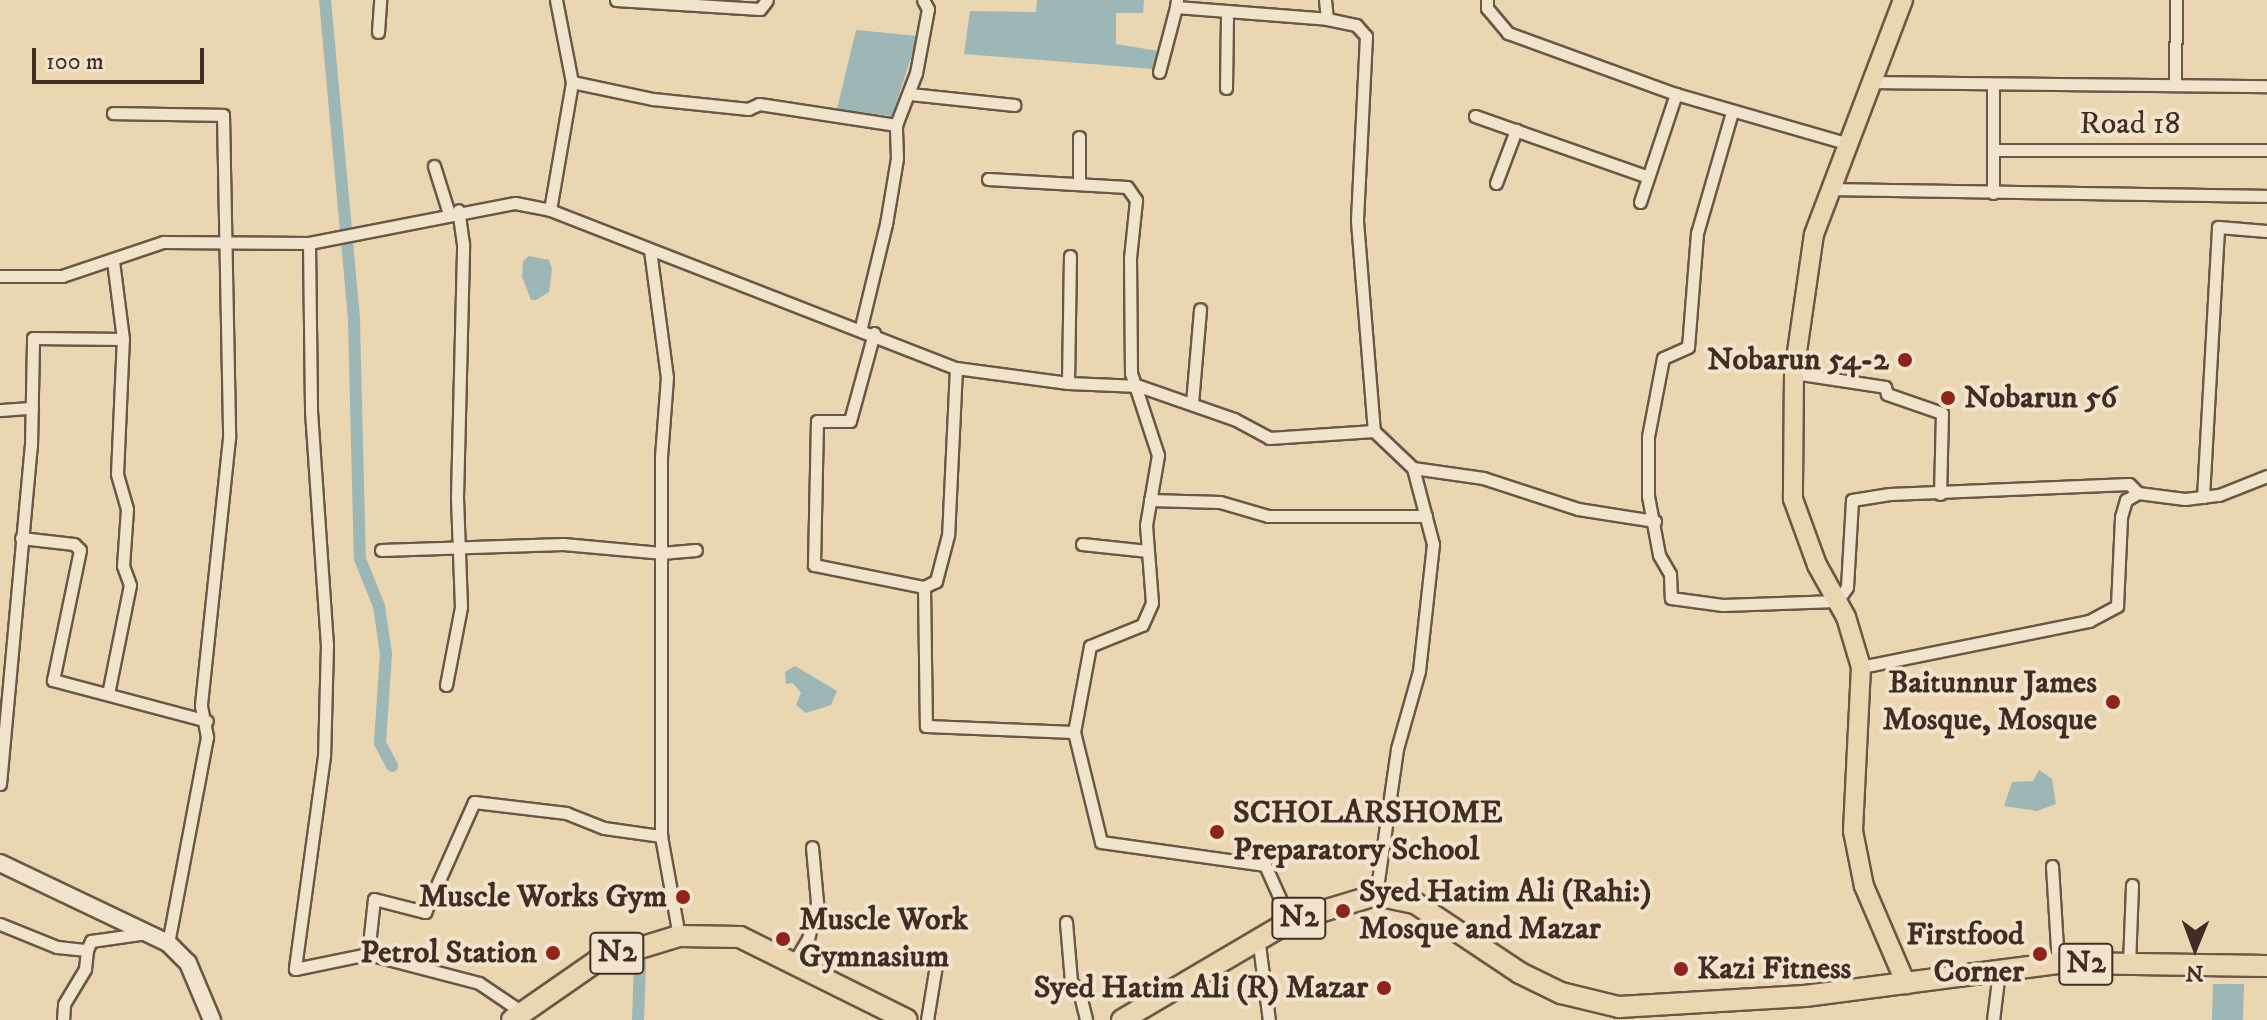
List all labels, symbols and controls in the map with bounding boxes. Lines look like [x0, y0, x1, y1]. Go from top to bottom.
scale bar [36, 32, 208, 82]
text: 100 m [46, 47, 104, 77]
street label: Road 18 [2080, 105, 2180, 143]
place label: Nobarun 54-2 [1707, 341, 1889, 379]
marker: Nobarun 54-2 [1896, 351, 1914, 369]
place label: Nobarun 56 [1964, 379, 2117, 417]
marker: Nobarun 56 [1939, 389, 1957, 407]
place label: Baitunnur James Mosque, Mosque [1882, 665, 2097, 740]
marker: Baitunnur James Mosque, Mosque [2104, 693, 2122, 711]
place label: SCHOLARSHOME Preparatory School [1233, 795, 1503, 870]
marker: SCHOLARSHOME Preparatory School [1208, 823, 1226, 841]
place label: Syed Hatim Ali (Rahi:) Mosque and Mazar [1359, 874, 1651, 949]
place label: Muscle Works Gym [419, 878, 667, 916]
marker: Muscle Works Gym [674, 888, 692, 906]
road number: N2 [1271, 892, 1327, 944]
place label: Muscle Work Gymnasium [799, 902, 968, 977]
marker: Syed Hatim Ali (Rahi:) Mosque and Mazar [1334, 902, 1352, 920]
north arrow [2155, 908, 2235, 988]
place label: Firstfood Corner [1906, 917, 2024, 992]
road number: N2 [589, 927, 645, 979]
marker: Muscle Work Gymnasium [774, 930, 792, 948]
place label: Petrol Station [360, 934, 537, 972]
road number: N2 [2058, 938, 2114, 990]
marker: Petrol Station [544, 944, 562, 962]
marker: Firstfood Corner [2031, 945, 2049, 963]
place label: Kazi Fitness [1697, 950, 1851, 988]
text: N [2185, 959, 2204, 986]
marker: Kazi Fitness [1672, 960, 1690, 978]
place label: Syed Hatim Ali (R) Mazar [1034, 969, 1368, 1007]
marker: Syed Hatim Ali (R) Mazar [1375, 979, 1393, 997]

